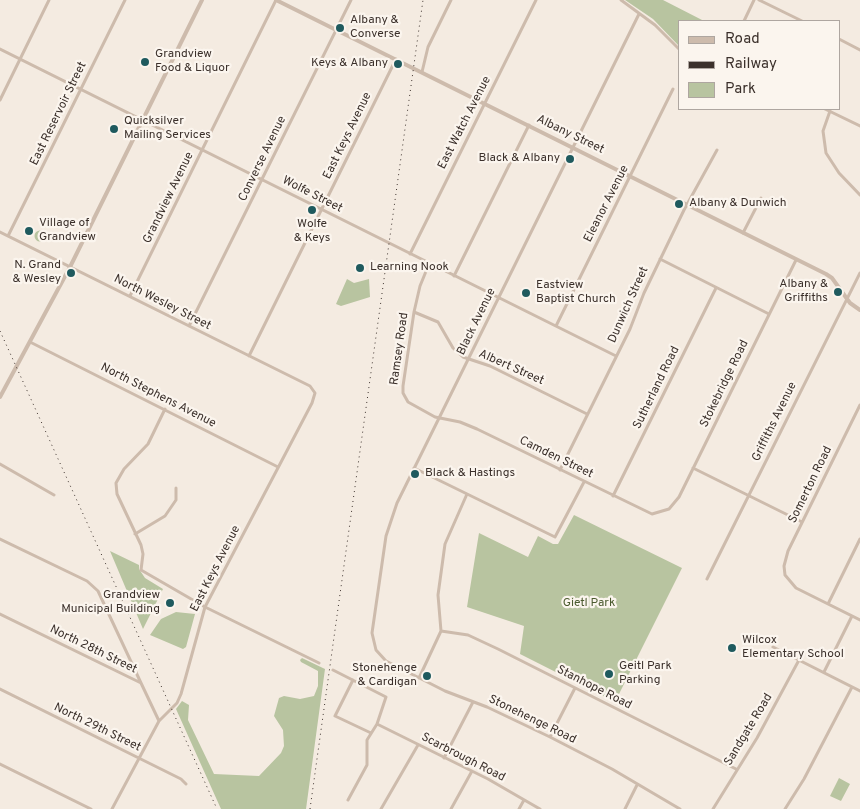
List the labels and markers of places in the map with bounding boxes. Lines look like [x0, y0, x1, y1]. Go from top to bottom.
place label: Albany & Converse [350, 14, 400, 42]
marker: Albany & Converse [334, 22, 346, 34]
place label: Grandview Food & Liquor [155, 48, 230, 76]
marker: Grandview Food & Liquor [139, 56, 151, 68]
place label: Keys & Albany [311, 57, 388, 71]
marker: Keys & Albany [392, 58, 404, 70]
place label: Quicksilver Mailing Services [124, 115, 211, 143]
marker: Quicksilver Mailing Services [108, 123, 120, 135]
place label: Black & Albany [479, 152, 560, 166]
marker: Black & Albany [564, 153, 576, 165]
place label: Albany & Dunwich [689, 197, 787, 211]
marker: Albany & Dunwich [673, 198, 685, 210]
marker: Wolfe & Keys [306, 204, 318, 216]
place label: Village of Grandview [39, 217, 96, 245]
place label: Wolfe & Keys [294, 218, 330, 246]
marker: Village of Grandview [23, 225, 35, 237]
place label: N. Grand & Wesley [13, 259, 61, 287]
place label: Learning Nook [370, 261, 449, 275]
marker: Learning Nook [354, 262, 366, 274]
marker: N. Grand & Wesley [65, 267, 77, 279]
place label: Albany & Griffiths [779, 278, 828, 306]
place label: Eastview Baptist Church [536, 279, 616, 307]
marker: Albany & Griffiths [832, 286, 844, 298]
marker: Eastview Baptist Church [520, 287, 532, 299]
place label: Black & Hastings [425, 467, 515, 481]
marker: Black & Hastings [409, 468, 421, 480]
place label: Grandview Municipal Building [61, 589, 160, 617]
marker: Grandview Municipal Building [164, 597, 176, 609]
place label: Wilcox Elementary School [742, 634, 844, 662]
marker: Wilcox Elementary School [726, 642, 738, 654]
place label: Geitl Park Parking [619, 660, 672, 688]
place label: Stonehenge & Cardigan [352, 662, 417, 690]
marker: Geitl Park Parking [603, 668, 615, 680]
marker: Stonehenge & Cardigan [421, 670, 433, 682]

